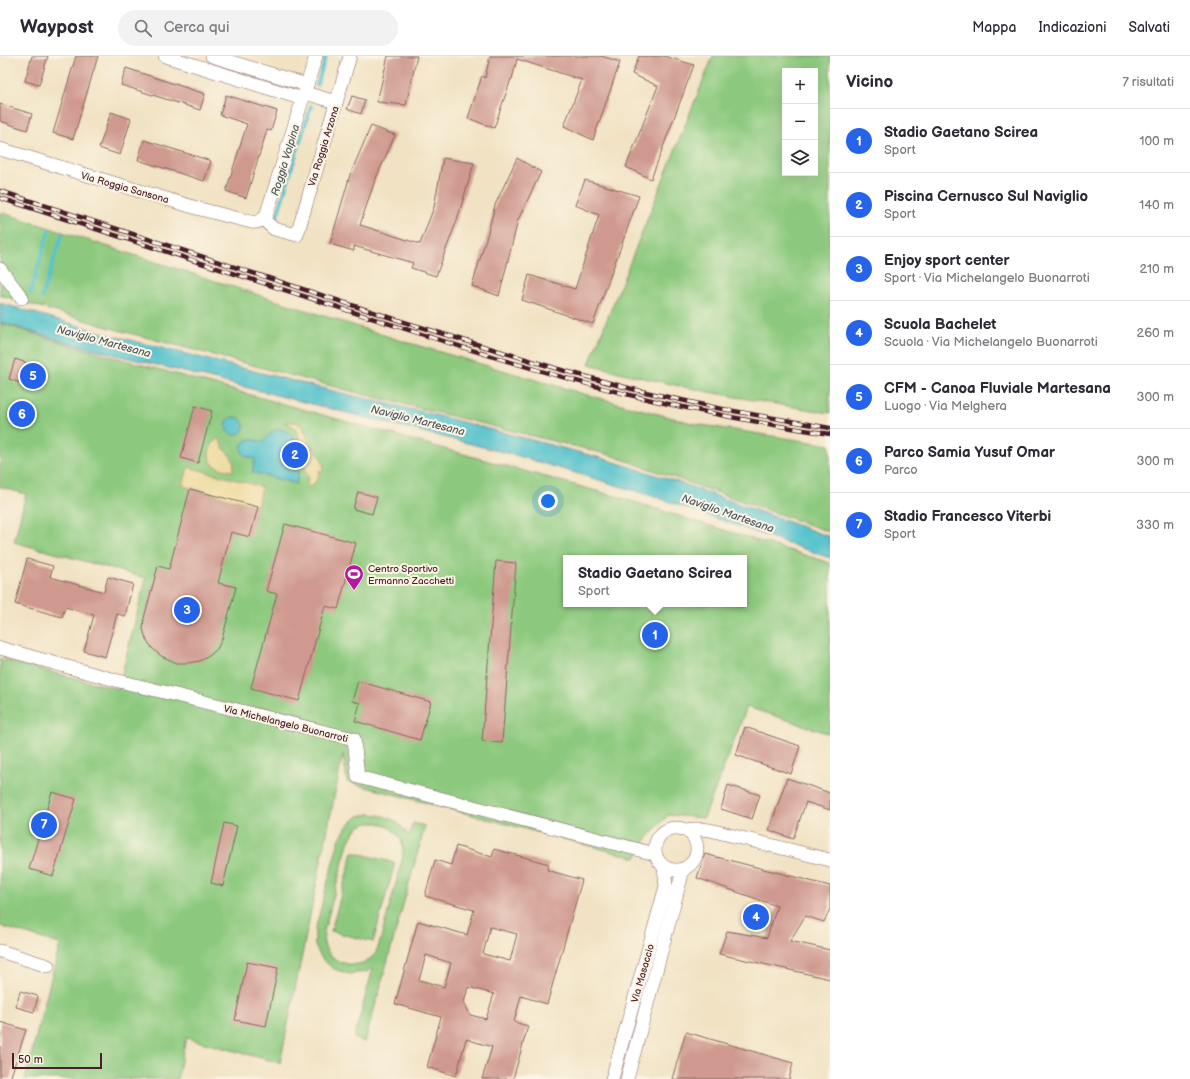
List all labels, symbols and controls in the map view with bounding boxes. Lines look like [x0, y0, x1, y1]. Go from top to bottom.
search box [118, 10, 398, 46]
text: Waypost [20, 16, 94, 39]
icon: search [132, 17, 154, 39]
text: Cerca qui [164, 18, 229, 37]
text: Mappa [972, 19, 1016, 36]
text: Indicazioni [1038, 19, 1106, 36]
text: Salvati [1128, 19, 1170, 36]
map controls [782, 68, 818, 176]
button: + [782, 68, 818, 104]
text: Vicino [846, 72, 893, 92]
text: 7 risultati [1123, 74, 1174, 90]
street label: Via Roggia Arzona [306, 104, 342, 188]
button: − [782, 104, 818, 140]
water label: Roggia Volpina [268, 123, 303, 197]
text: Stadio Gaetano Scirea [884, 123, 1038, 142]
text: 1 [856, 133, 862, 149]
text: 100 m [1139, 133, 1174, 149]
button: layers [782, 140, 818, 176]
text: Sport [884, 142, 916, 158]
street label: Via Roggia Sansona [79, 170, 170, 206]
text: Piscina Cernusco Sul Naviglio [884, 187, 1088, 206]
text: 2 [855, 197, 863, 213]
text: 140 m [1139, 197, 1174, 213]
text: Sport [884, 206, 916, 222]
text: Enjoy sport center [884, 251, 1009, 270]
text: 3 [855, 261, 863, 277]
text: 210 m [1140, 261, 1174, 277]
text: Sport · Via Michelangelo Buonarroti [884, 270, 1090, 286]
text: Scuola Bachelet [884, 315, 996, 334]
water label: Naviglio Martesana [56, 323, 152, 360]
text: 4 [855, 325, 863, 341]
text: 260 m [1136, 325, 1174, 341]
text: Scuola · Via Michelangelo Buonarroti [884, 334, 1098, 350]
pin: 5 [20, 361, 46, 391]
text: CFM - Canoa Fluviale Martesana [884, 379, 1111, 398]
text: 5 [855, 389, 863, 405]
text: 300 m [1136, 389, 1174, 405]
text: Luogo · Via Melghera [884, 398, 1007, 414]
pin: 6 [9, 399, 35, 429]
water label: Naviglio Martesana [369, 402, 466, 438]
pin: 2 [282, 440, 308, 470]
text: Parco Samia Yusuf Omar [884, 443, 1055, 462]
text: 6 [855, 453, 863, 469]
text: 300 m [1136, 453, 1174, 469]
text: Parco [884, 462, 918, 478]
your location [538, 491, 558, 511]
water label: Naviglio Martesana [680, 492, 776, 535]
text: Stadio Francesco Viterbi [884, 507, 1051, 526]
text: 7 [855, 517, 863, 533]
text: 330 m [1136, 517, 1174, 533]
text: Sport [884, 526, 916, 542]
popup [563, 555, 747, 607]
sports icon: Centro Sportivo Ermanno Zacchetti [343, 563, 365, 591]
place label: Centro Sportivo Ermanno Zacchetti [368, 563, 454, 587]
text: Stadio Gaetano Scirea [578, 564, 732, 583]
text: Sport [578, 583, 610, 599]
pin: 3 [174, 595, 200, 625]
pin: 1 [642, 620, 668, 650]
street label: Via Michelangelo Buonarroti [222, 703, 349, 745]
pin: 7 [31, 810, 57, 840]
pin: 4 [743, 902, 769, 932]
street label: Via Masaccio [629, 942, 657, 1004]
scale bar [12, 1051, 102, 1070]
text: 50 m [18, 1053, 43, 1066]

